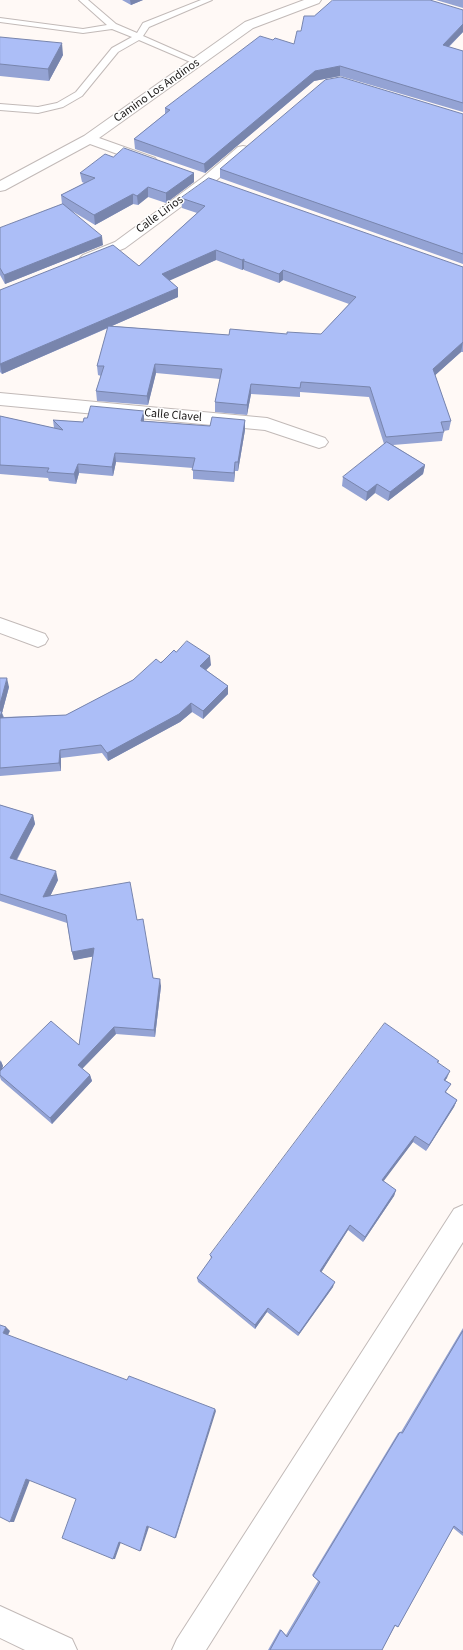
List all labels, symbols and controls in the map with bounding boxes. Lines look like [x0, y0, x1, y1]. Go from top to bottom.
street label: Camino Los Andinos [111, 56, 203, 126]
street label: Calle Lirios [134, 193, 186, 237]
street label: Calle Clavel [144, 406, 202, 426]

